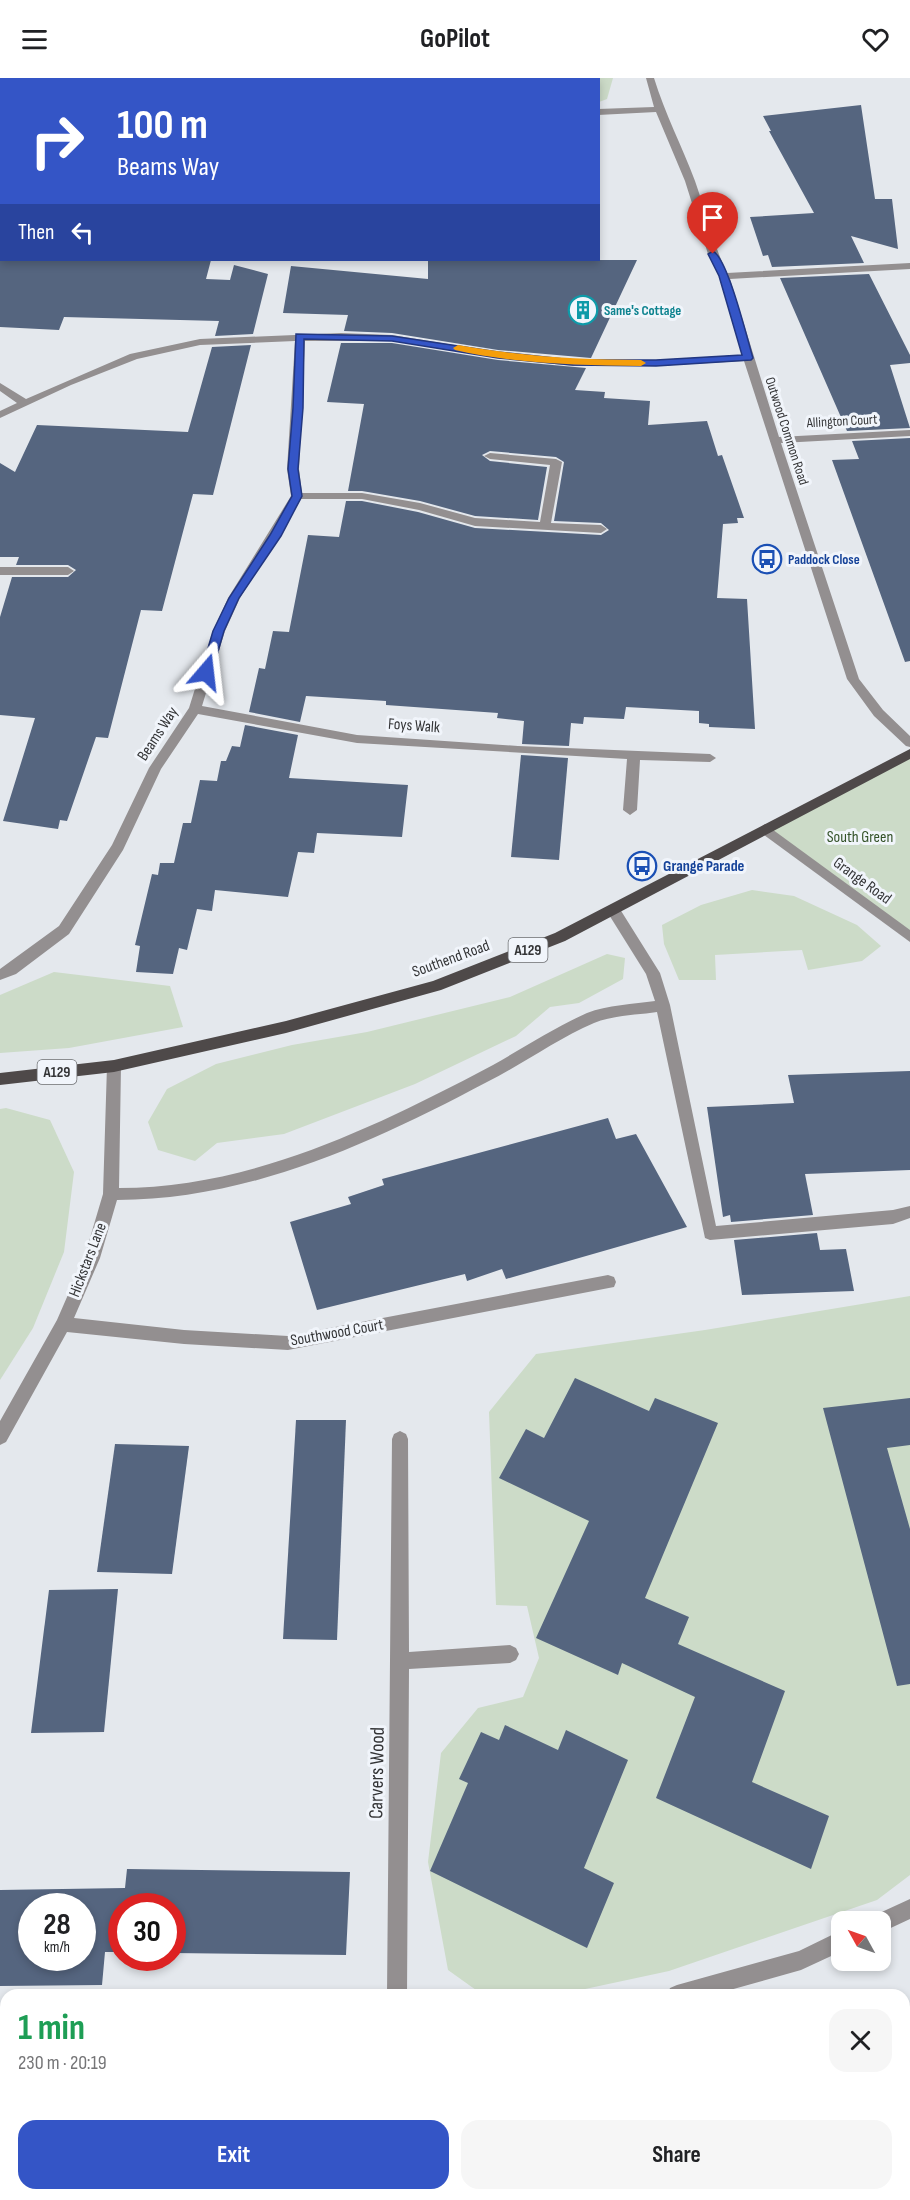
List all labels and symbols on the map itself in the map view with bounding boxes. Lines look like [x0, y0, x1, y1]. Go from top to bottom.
pin [687, 192, 738, 254]
building icon: Same's Cottage [567, 294, 599, 326]
place label: Same's Cottage [604, 302, 681, 319]
street label: Outwood Common Road [762, 375, 812, 487]
street label: Allington Court [805, 411, 878, 431]
bus stop icon: Paddock Close [751, 543, 783, 575]
place label: Paddock Close [788, 551, 860, 568]
position arrow [174, 640, 238, 704]
street label: Beams Way [134, 703, 182, 765]
street label: Foys Walk [387, 715, 441, 737]
park label: South Green [827, 828, 893, 847]
bus stop icon: Grange Parade [626, 850, 658, 882]
street label: Grange Road [829, 854, 895, 908]
place label: Grange Parade [663, 857, 745, 876]
street label: Southend Road [410, 936, 492, 982]
road number: A129 [508, 938, 548, 962]
road number: A129 [38, 1060, 76, 1084]
street label: Hickstars Lane [65, 1220, 111, 1300]
street label: Southwood Court [289, 1315, 385, 1351]
street label: Carvers Wood [364, 1727, 390, 1819]
speed limit sign: 30 [108, 1893, 186, 1971]
north arrow [831, 1911, 891, 1971]

